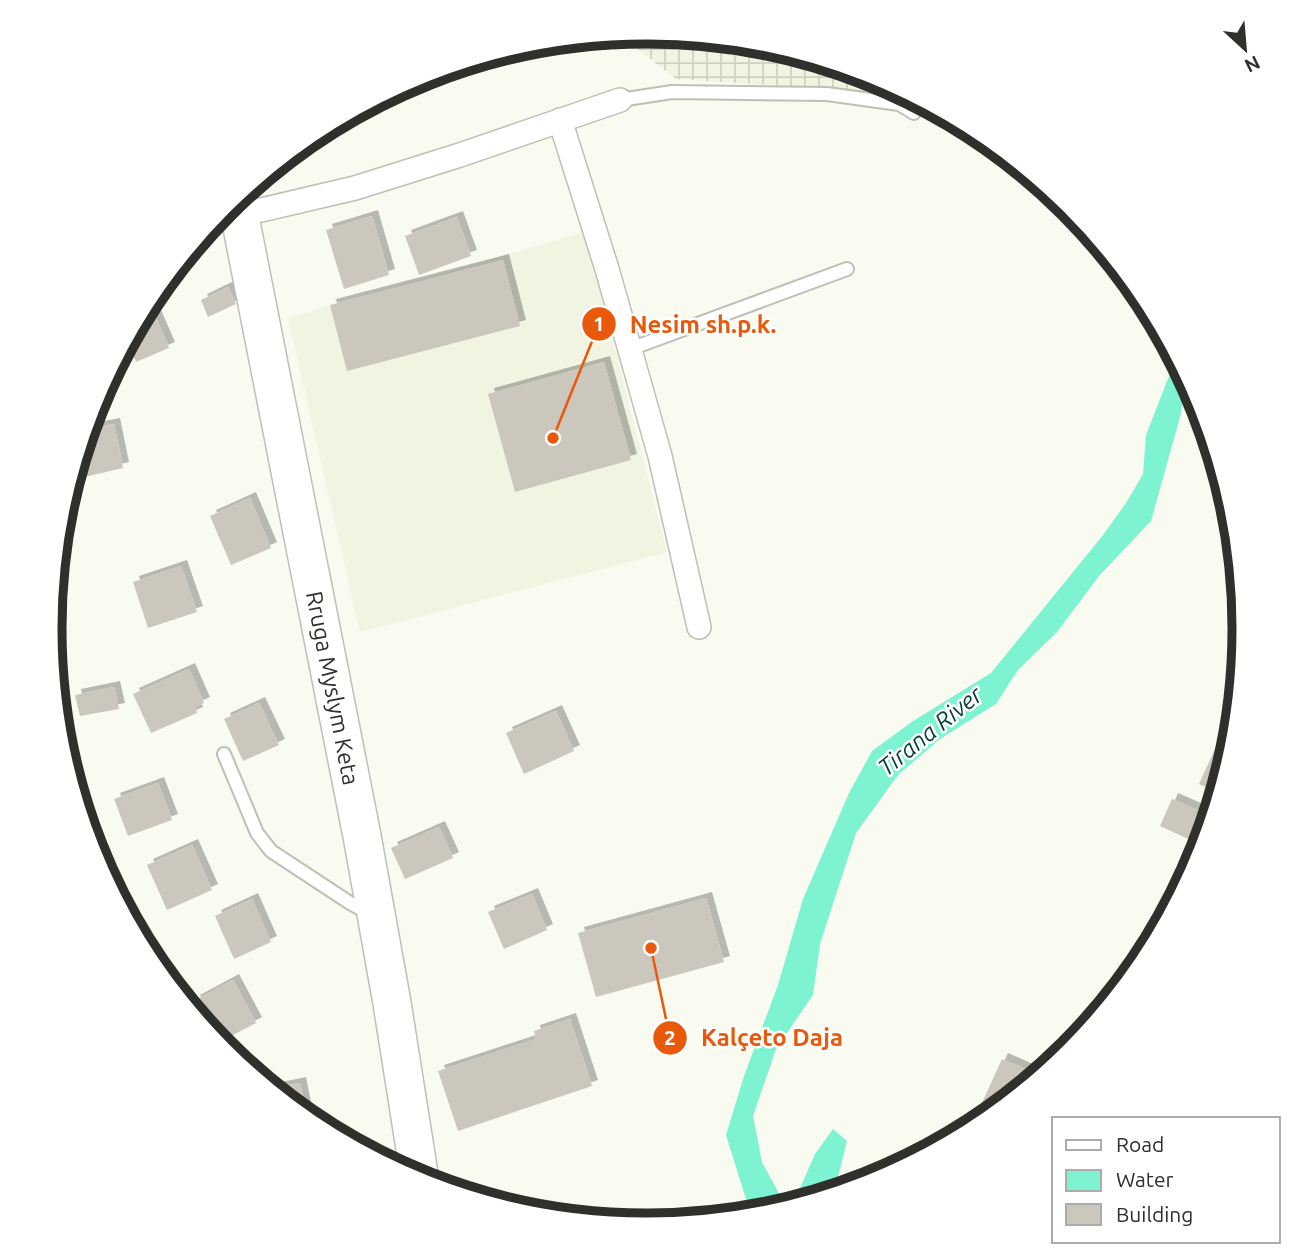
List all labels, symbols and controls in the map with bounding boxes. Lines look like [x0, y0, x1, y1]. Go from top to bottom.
north arrow [1210, 14, 1280, 84]
text: N [1241, 51, 1264, 77]
callout: Nesim sh.p.k. [581, 302, 791, 347]
text: 1 [593, 311, 605, 335]
text: Nesim sh.p.k. [630, 311, 776, 338]
street label: Rruga Myslym Keta [302, 589, 364, 787]
water label: Tirana River [873, 680, 988, 781]
callout: Kalçeto Daja [652, 1015, 857, 1060]
text: Kalçeto Daja [701, 1024, 843, 1051]
text: 2 [664, 1025, 676, 1049]
legend [1052, 1117, 1280, 1243]
text: Road [1116, 1132, 1164, 1156]
text: Water [1116, 1167, 1174, 1191]
text: Building [1116, 1202, 1193, 1226]

